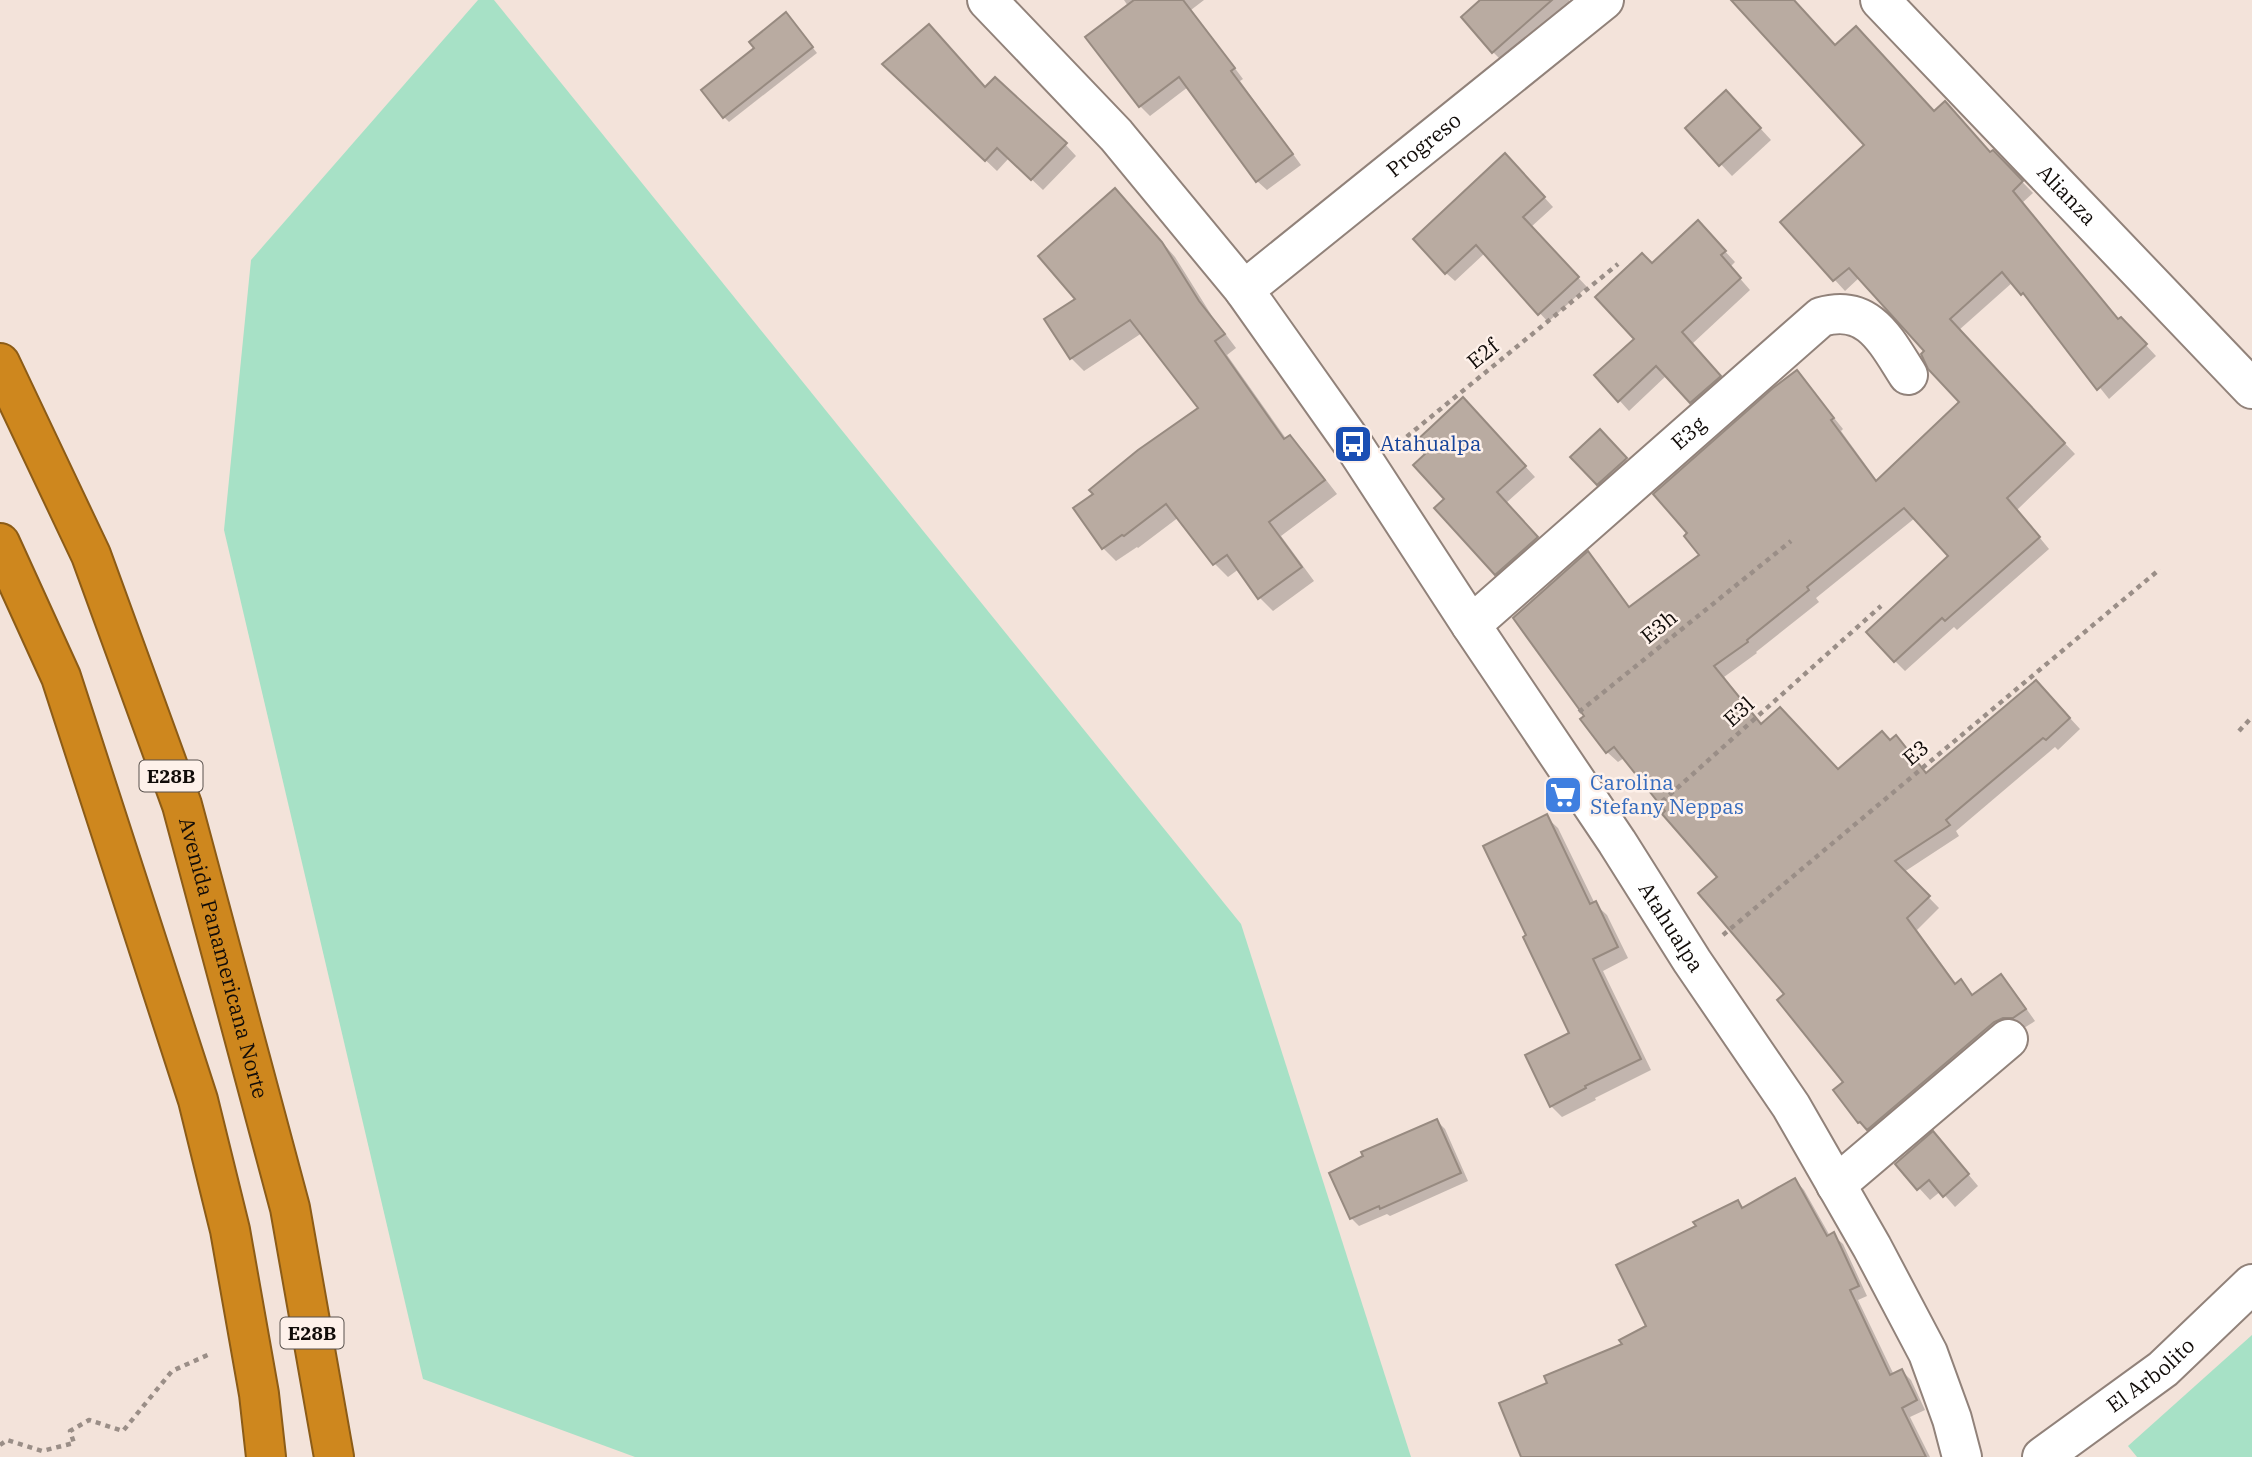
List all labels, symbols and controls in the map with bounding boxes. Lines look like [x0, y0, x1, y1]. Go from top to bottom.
street label: Progreso [1380, 106, 1466, 183]
street label: Alianza [2032, 158, 2103, 231]
street label: E2f [1461, 331, 1506, 375]
street label: E3g [1665, 409, 1712, 456]
bus stop icon: Atahualpa [1332, 423, 1374, 465]
place label: Atahualpa [1380, 429, 1481, 457]
street label: E3h [1634, 603, 1682, 649]
street label: E3l [1717, 690, 1760, 732]
street label: E3 [1896, 733, 1934, 771]
road number: E28B [140, 761, 202, 792]
place label: Carolina Stefany Neppas [1590, 768, 1744, 820]
supermarket icon: Carolina Stefany Neppas [1542, 774, 1584, 816]
street label: Avenida Panamericana Norte [173, 814, 275, 1102]
street label: Atahualpa [1633, 877, 1711, 977]
road number: E28B [280, 1317, 344, 1348]
street label: El Arbolito [2101, 1331, 2200, 1418]

